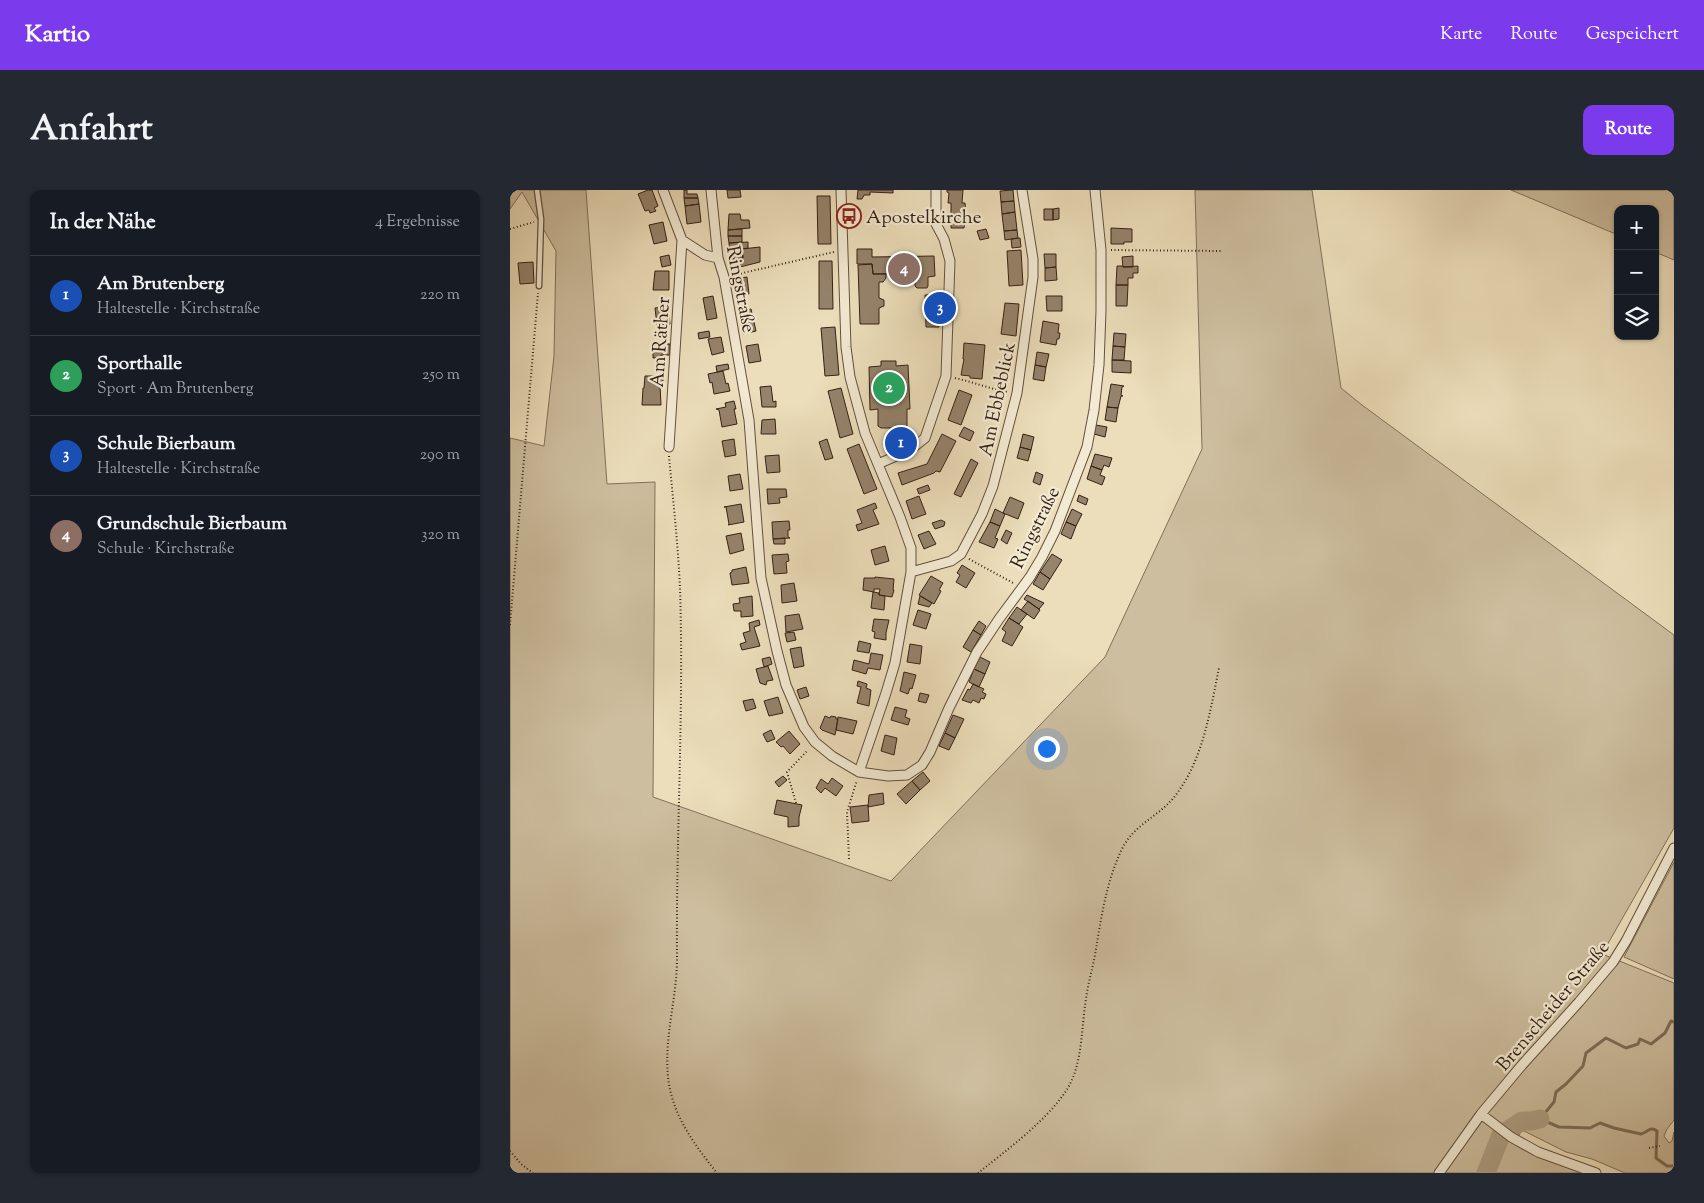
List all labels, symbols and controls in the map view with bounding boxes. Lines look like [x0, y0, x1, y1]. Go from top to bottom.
text: Kartio [25, 18, 90, 52]
text: Karte [1440, 22, 1483, 48]
text: Route [1511, 22, 1558, 48]
text: Gespeichert [1586, 22, 1679, 48]
text: Anfahrt [30, 105, 153, 156]
button: Route [1583, 105, 1674, 155]
bus stop icon: Apostelkirche [836, 203, 862, 229]
place label: Apostelkirche [866, 205, 982, 232]
map controls [1614, 205, 1659, 340]
button: + [1614, 205, 1659, 250]
text: In der Nähe [50, 208, 156, 238]
text: 4 Ergebnisse [375, 211, 460, 234]
street label: Ringstraße [718, 244, 761, 335]
pin: 4 [888, 250, 920, 288]
button: − [1614, 250, 1659, 295]
text: Am Brutenberg [97, 271, 224, 298]
text: 1 [63, 284, 69, 307]
text: 220 m [420, 284, 460, 307]
pin: 3 [924, 289, 956, 327]
button: layers [1614, 295, 1659, 340]
street label: Am Räther [645, 296, 678, 388]
text: Haltestelle · Kirchstraße [97, 298, 260, 321]
street label: Am Ebbeblick [973, 339, 1024, 459]
text: Sporthalle [97, 351, 182, 378]
text: 2 [62, 364, 70, 387]
text: 250 m [422, 364, 460, 387]
pin: 2 [873, 369, 905, 407]
text: Sport · Am Brutenberg [97, 378, 254, 401]
pin: 1 [885, 424, 917, 462]
text: Schule Bierbaum [97, 431, 235, 458]
text: 3 [63, 444, 69, 467]
text: 290 m [420, 444, 460, 467]
text: Haltestelle · Kirchstraße [97, 458, 260, 481]
street label: Ringstraße [1005, 482, 1068, 574]
text: Grundschule Bierbaum [97, 511, 287, 538]
text: 4 [62, 524, 70, 547]
text: 320 m [421, 524, 460, 547]
text: Schule · Kirchstraße [97, 538, 234, 561]
your location [1034, 736, 1060, 762]
street label: Brenscheider Straße [1491, 935, 1617, 1078]

